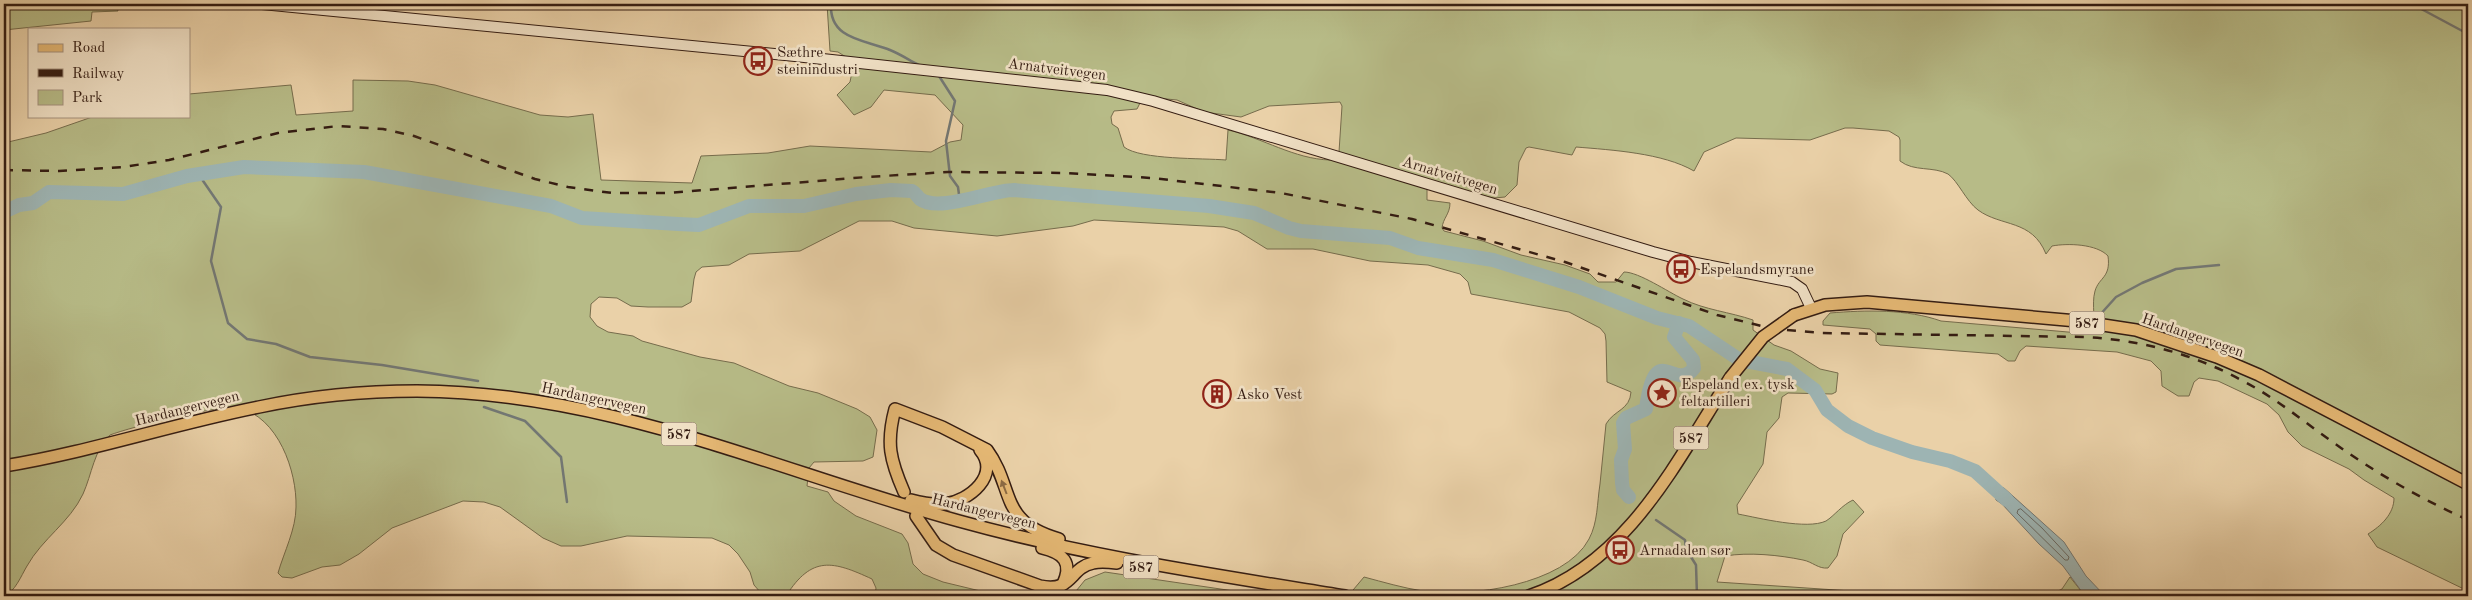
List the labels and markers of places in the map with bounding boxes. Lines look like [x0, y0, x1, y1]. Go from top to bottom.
bus stop icon: Sæthre steinindustri [743, 46, 773, 76]
place label: Sæthre steinindustri [777, 46, 858, 78]
bus stop icon: Espelandsmyrane [1666, 254, 1696, 284]
place label: Espelandsmyrane [1700, 263, 1814, 278]
place icon: Espeland ex. tysk feltartilleri [1647, 378, 1677, 408]
place label: Espeland ex. tysk feltartilleri [1681, 378, 1795, 410]
building icon: Asko Vest [1202, 379, 1232, 409]
place label: Asko Vest [1236, 388, 1302, 403]
bus stop icon: Arnadalen sør [1605, 535, 1635, 565]
place label: Arnadalen sør [1639, 544, 1731, 559]

